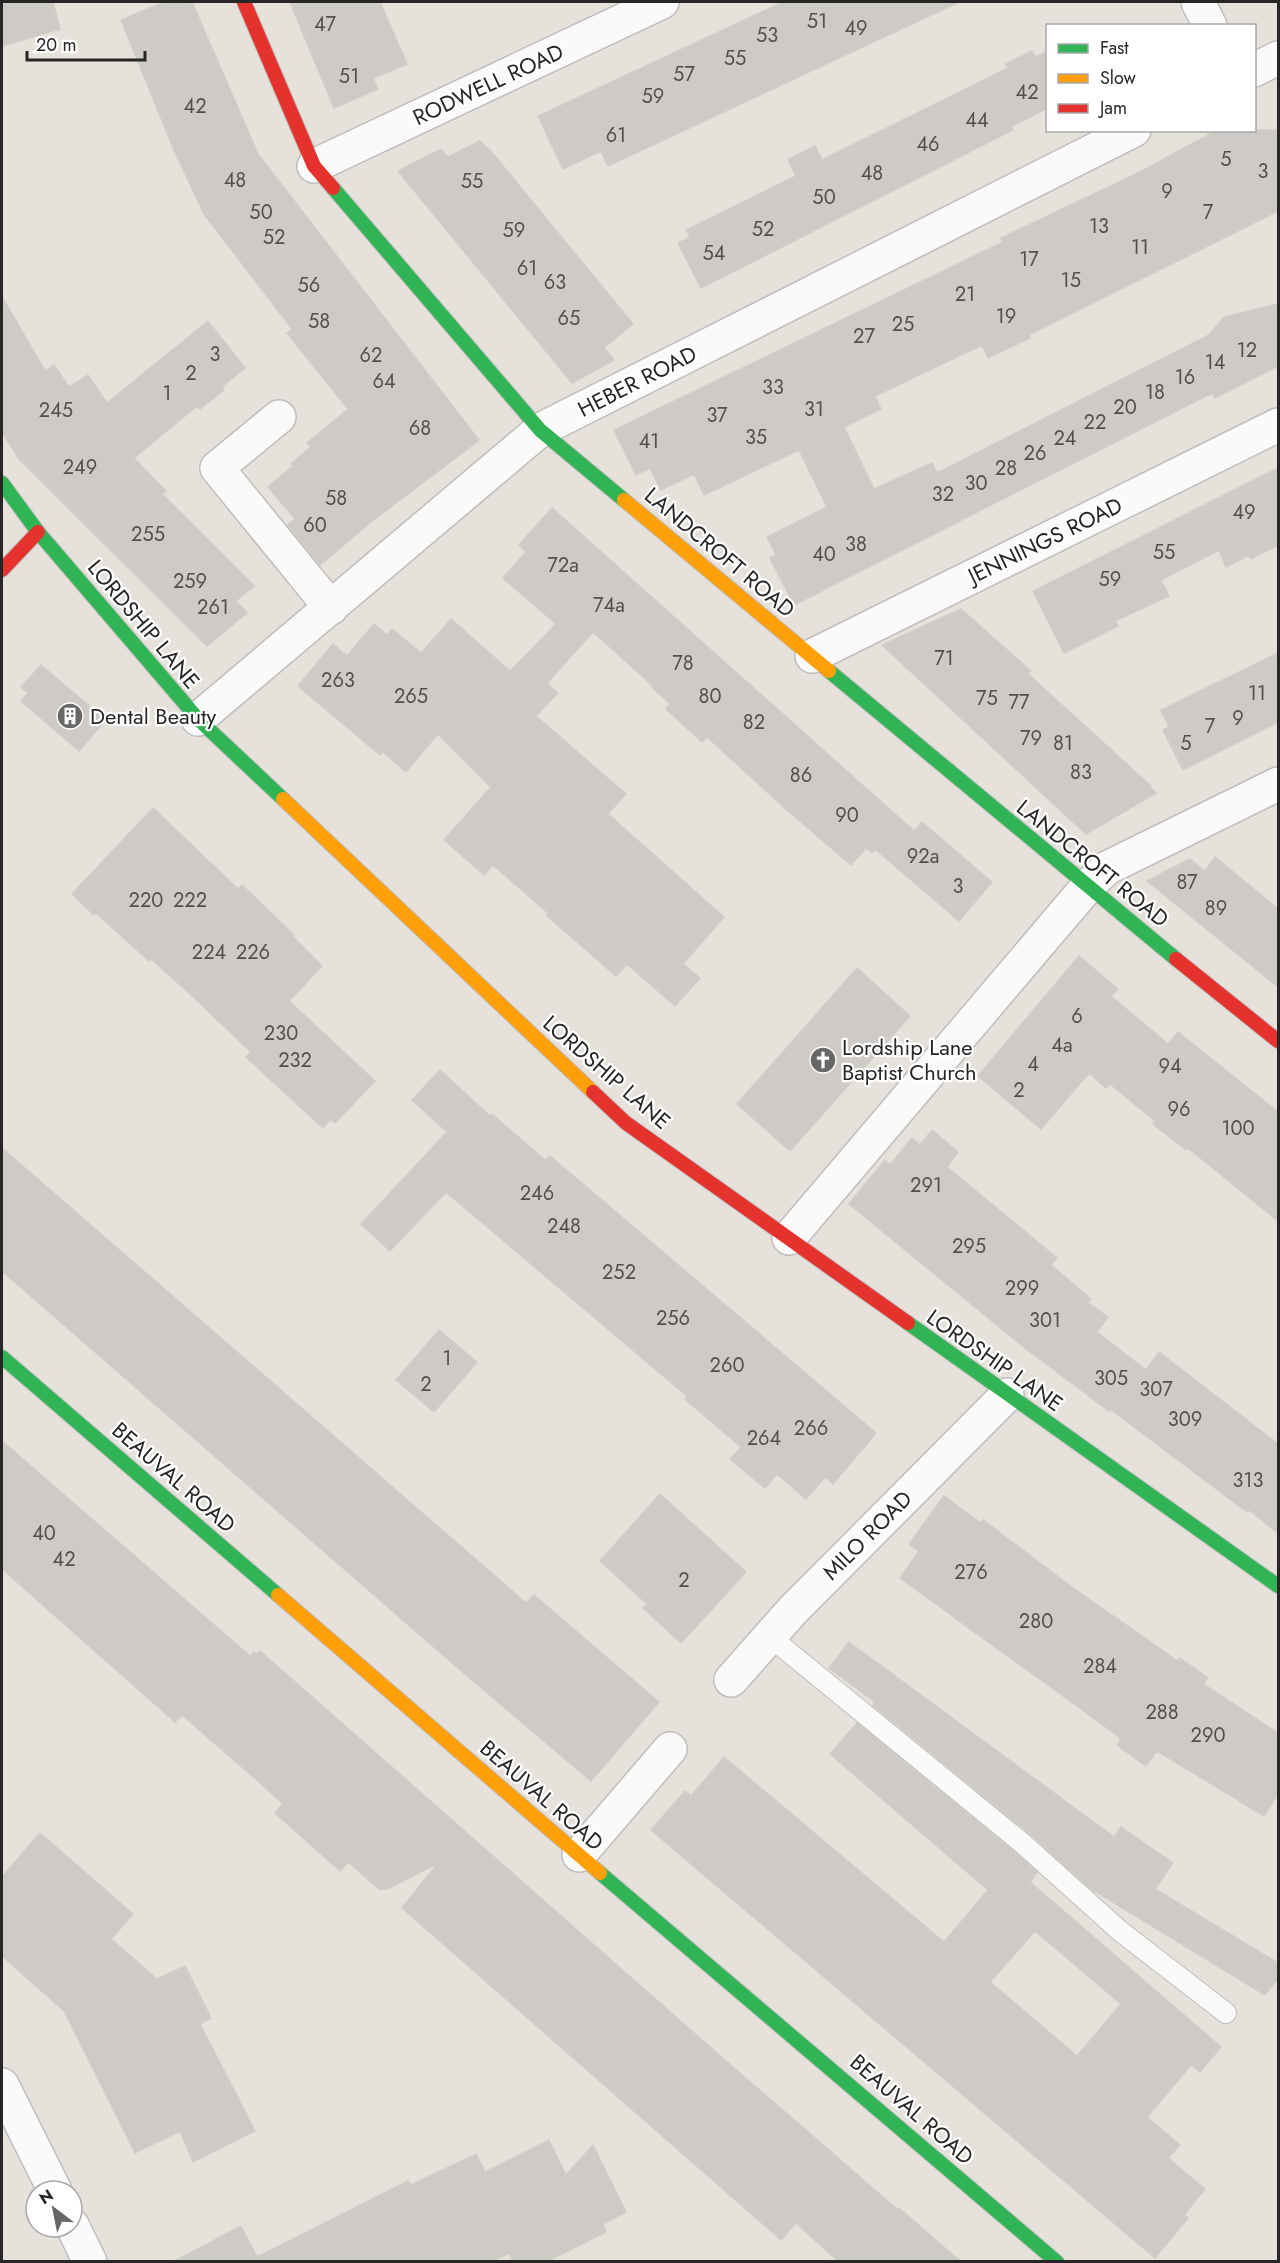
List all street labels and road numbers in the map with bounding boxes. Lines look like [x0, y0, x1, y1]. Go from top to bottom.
street label: RODWELL ROAD [407, 35, 569, 133]
street label: HEBER ROAD [572, 337, 702, 425]
street label: LANDCROFT ROAD [638, 479, 802, 625]
street label: JENNINGS ROAD [960, 489, 1128, 593]
street label: LORDSHIP LANE [80, 552, 208, 696]
street label: LANDCROFT ROAD [1010, 792, 1176, 934]
street label: LORDSHIP LANE [536, 1007, 678, 1137]
street label: LORDSHIP LANE [920, 1301, 1070, 1419]
street label: BEAUVAL ROAD [105, 1414, 243, 1540]
street label: MILO ROAD [815, 1483, 919, 1587]
street label: BEAUVAL ROAD [473, 1732, 611, 1858]
street label: BEAUVAL ROAD [843, 2046, 981, 2172]

